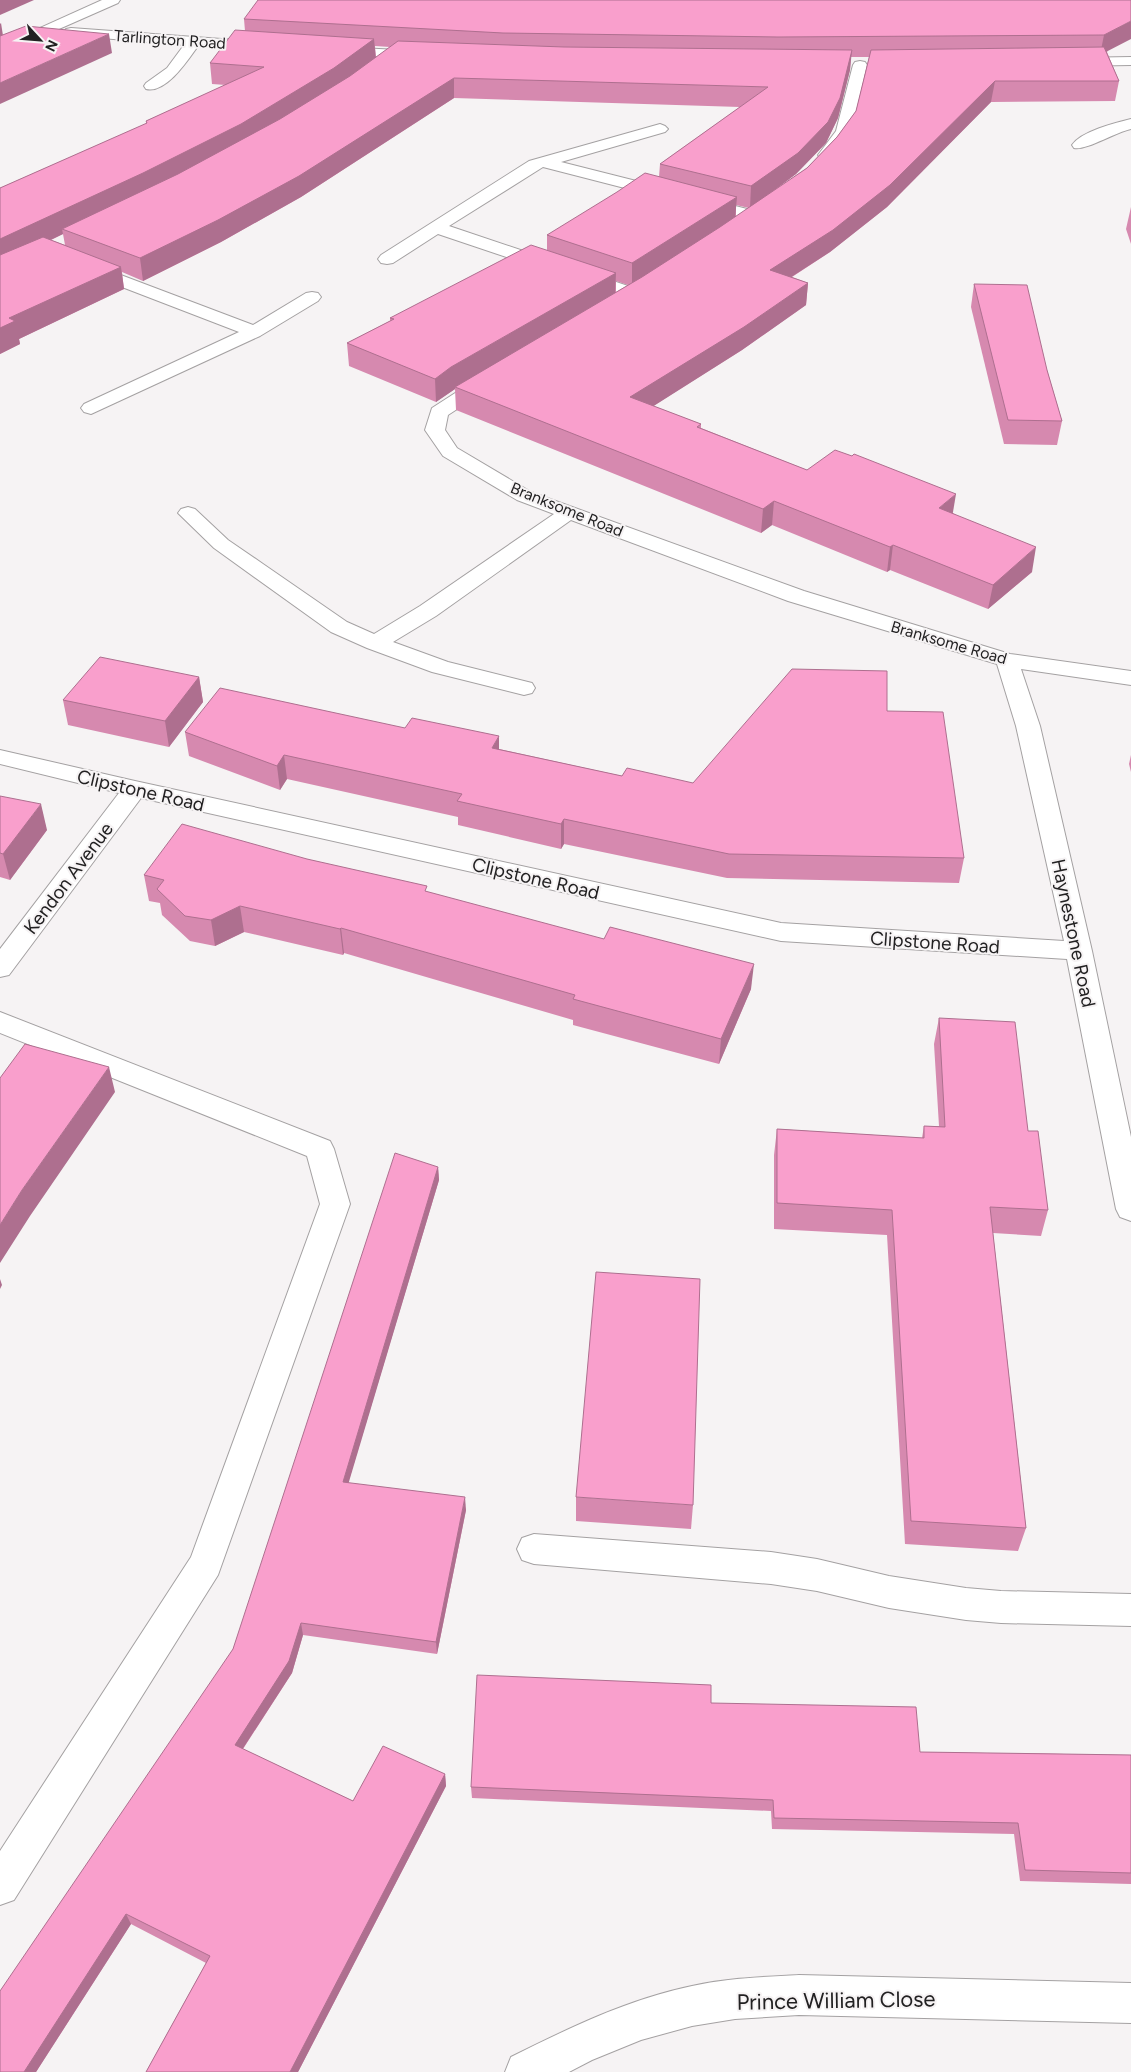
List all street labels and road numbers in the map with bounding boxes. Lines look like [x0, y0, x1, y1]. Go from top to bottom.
street label: Tarlington Road [113, 26, 226, 53]
street label: Branksome Road [508, 478, 626, 541]
street label: Branksome Road [889, 617, 1009, 668]
street label: Clipstone Road [75, 765, 207, 816]
street label: Kendon Avenue [19, 818, 118, 939]
street label: Clipstone Road [470, 853, 602, 904]
street label: Haynestone Road [1047, 857, 1100, 1009]
street label: Clipstone Road [869, 926, 1001, 959]
street label: Prince William Close [736, 1985, 936, 2016]

